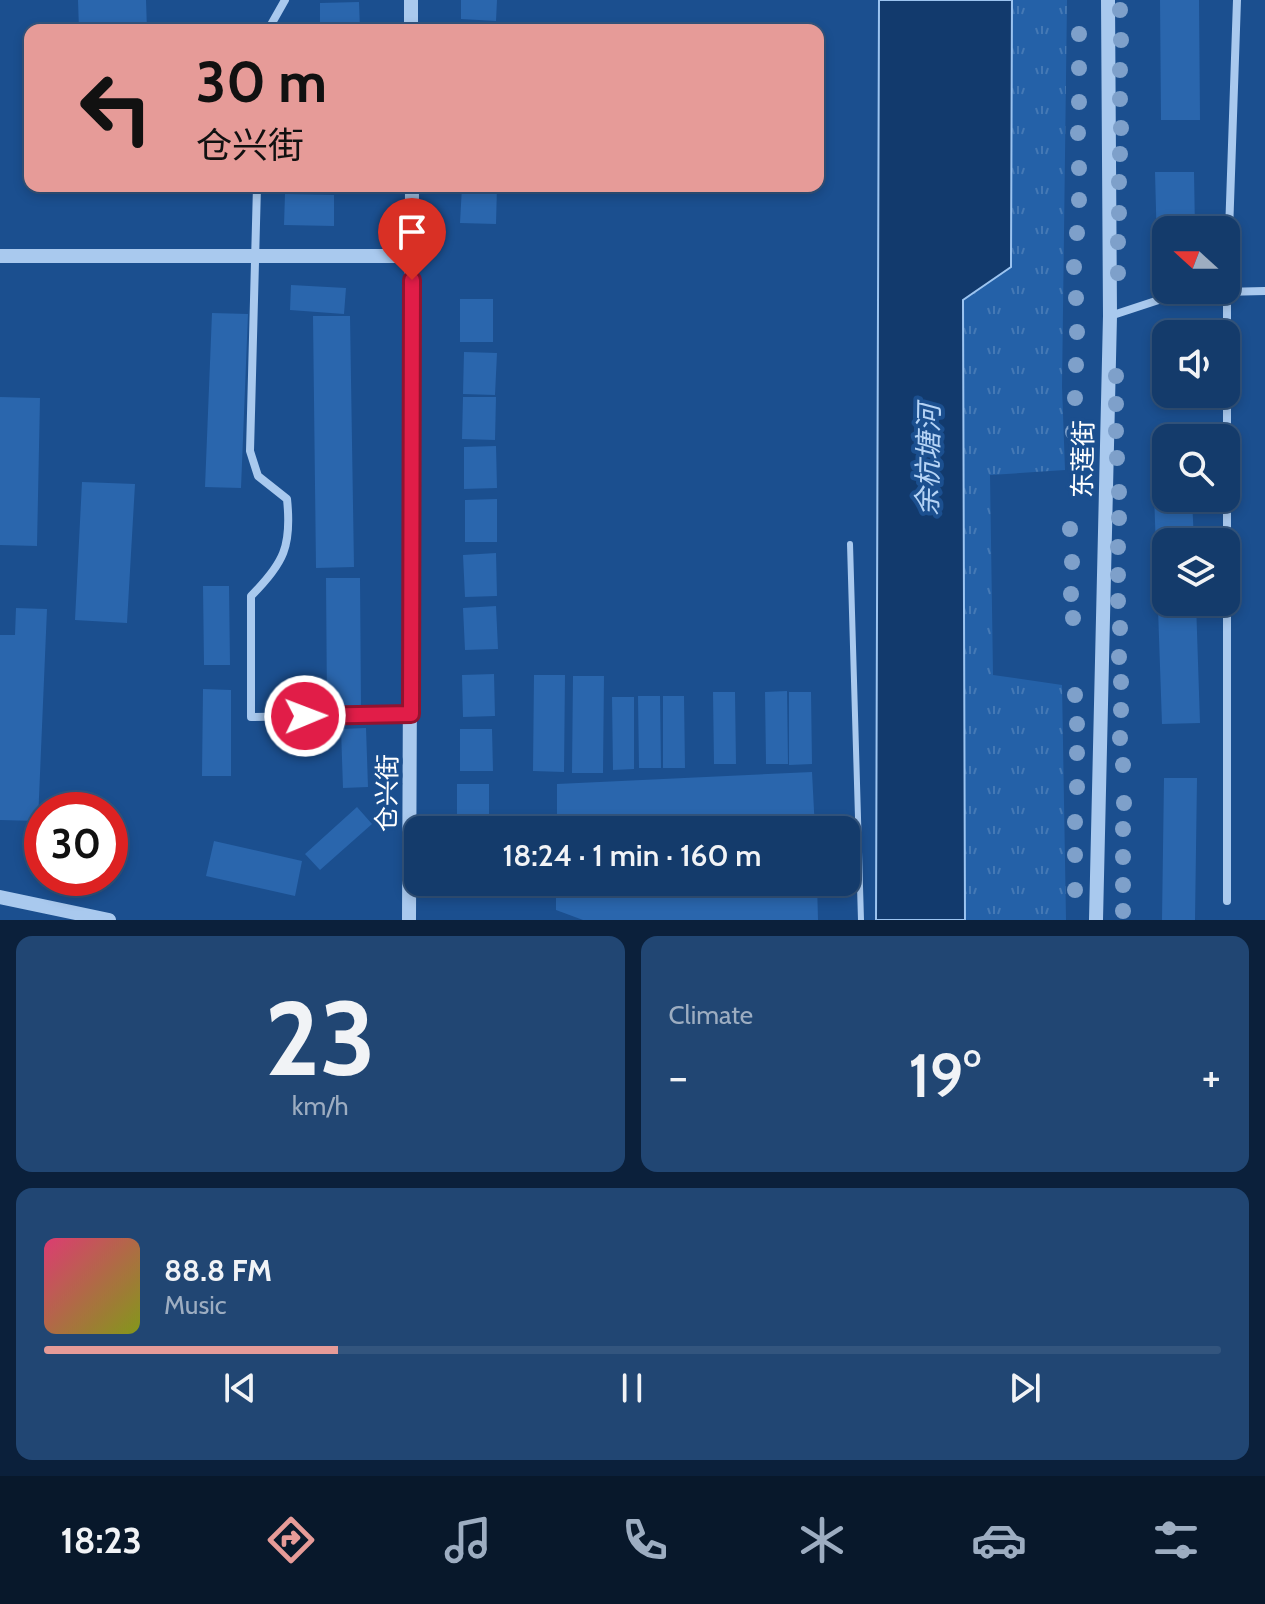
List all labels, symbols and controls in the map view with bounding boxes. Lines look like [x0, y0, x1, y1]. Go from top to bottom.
text: 30 m [196, 48, 327, 116]
icon: left [64, 56, 168, 160]
text: 仓兴街 [196, 123, 304, 167]
pin [378, 198, 446, 280]
icon: arrive [390, 210, 434, 254]
north arrow [1152, 216, 1240, 304]
map controls [1152, 216, 1240, 616]
button: sound [1152, 320, 1240, 408]
water label: 余杭塘河 [910, 399, 946, 516]
street label: 东莲街 [1066, 420, 1100, 498]
button: search [1152, 424, 1240, 512]
button: layers [1152, 528, 1240, 616]
position arrow [263, 674, 347, 758]
street label: 仓兴街 [370, 754, 404, 832]
speed limit sign: 30 [24, 792, 128, 896]
text: 18:24 · 1 min · 160 m [503, 837, 761, 874]
text: 23 [265, 975, 376, 1101]
text: Climate [669, 999, 753, 1031]
text: 19° [909, 1039, 981, 1112]
text: − [669, 1050, 688, 1103]
text: + [1202, 1050, 1221, 1103]
text: km/h [292, 1090, 349, 1122]
text: 88.8 FM [164, 1252, 272, 1289]
text: Music [164, 1289, 227, 1321]
icon: previous [218, 1366, 262, 1410]
icon: pause [610, 1366, 654, 1410]
icon: next [1003, 1366, 1047, 1410]
icon: directions [263, 1512, 319, 1568]
icon: music [440, 1512, 496, 1568]
icon: phone [617, 1512, 673, 1568]
icon: climate [794, 1512, 850, 1568]
icon: car [971, 1512, 1027, 1568]
icon: filters [1148, 1512, 1204, 1568]
text: 18:23 [61, 1518, 142, 1562]

